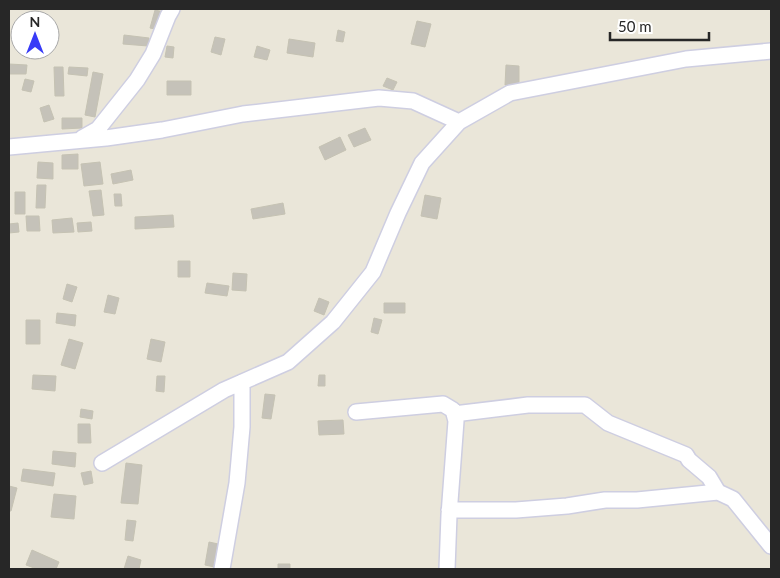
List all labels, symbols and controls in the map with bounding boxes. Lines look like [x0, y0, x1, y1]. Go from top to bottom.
north arrow [10, 10, 60, 60]
scale bar [610, 10, 709, 42]
text: N [30, 13, 40, 30]
text: 50 m [618, 17, 652, 35]

